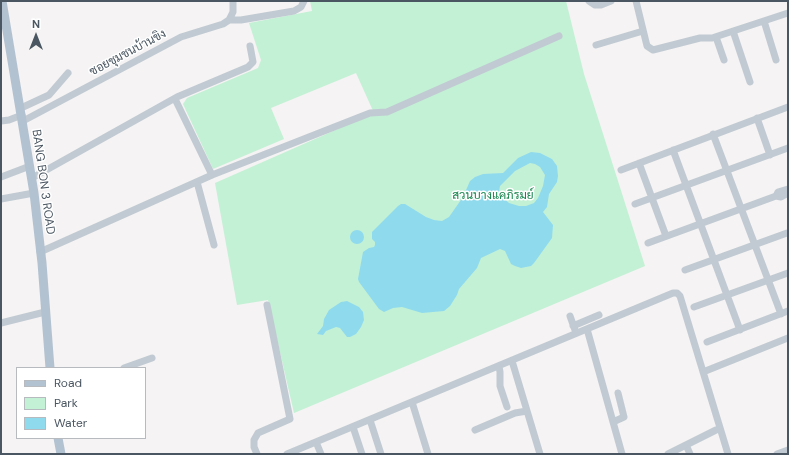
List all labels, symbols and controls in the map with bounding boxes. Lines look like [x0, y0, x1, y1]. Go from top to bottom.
north arrow [16, 16, 56, 56]
text: N [32, 17, 40, 31]
street label: ซอยชุมชนบ้านขิง [87, 27, 169, 79]
street label: BANG BON 3 ROAD [28, 129, 58, 235]
park label: สวนบางแคภิรมย์ [452, 189, 534, 203]
legend [16, 367, 146, 439]
text: Road [54, 375, 82, 391]
text: Park [54, 395, 78, 411]
text: Water [54, 415, 87, 431]

